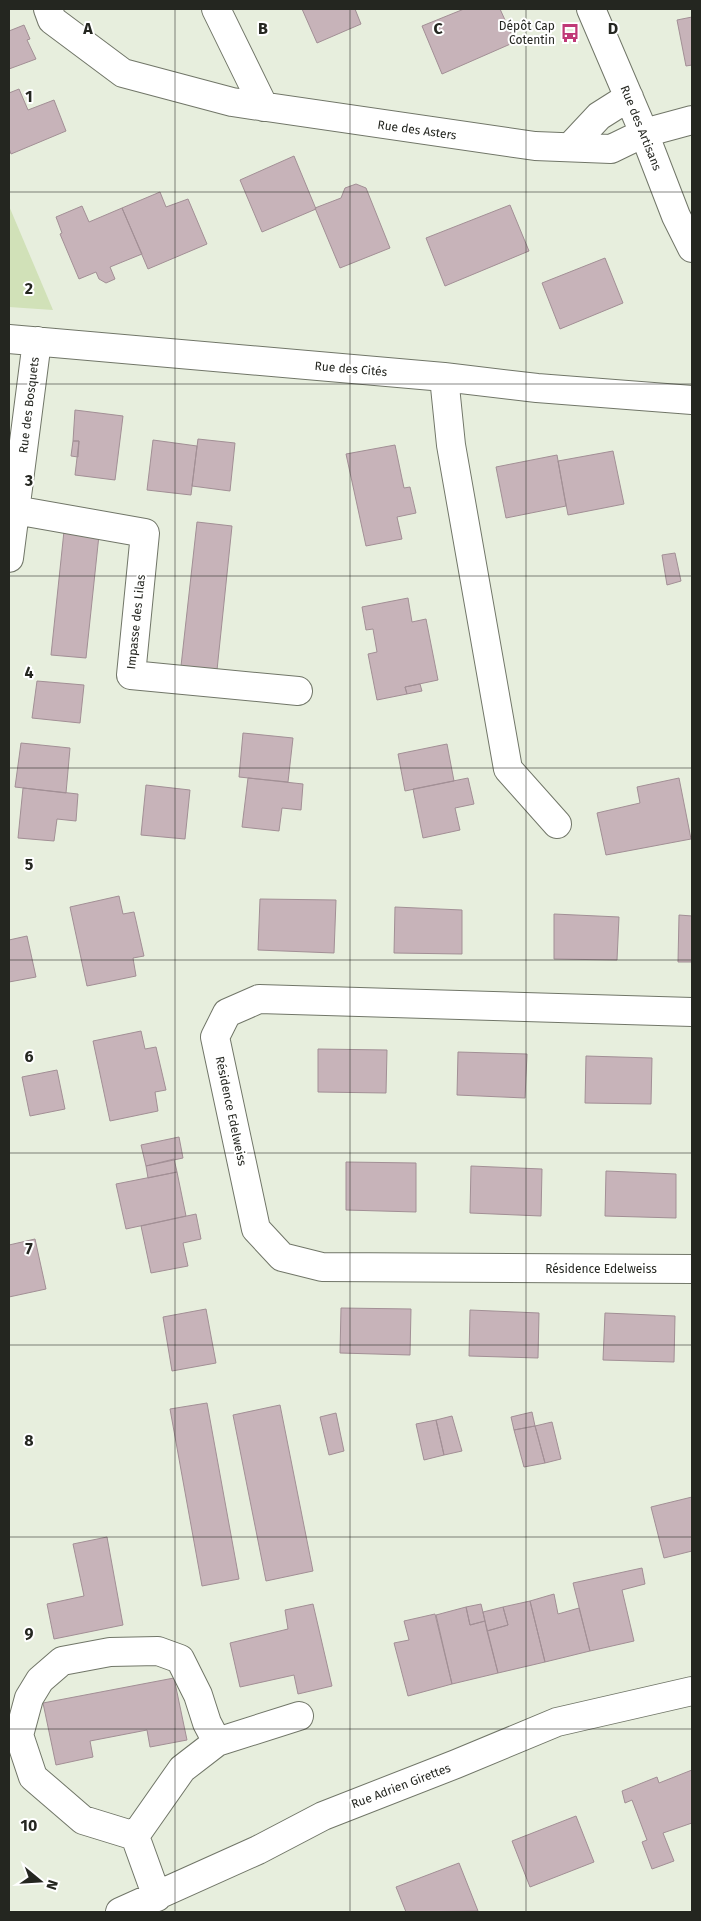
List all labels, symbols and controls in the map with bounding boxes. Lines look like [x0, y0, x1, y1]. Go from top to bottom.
text: A [82, 19, 93, 38]
text: B [258, 19, 268, 38]
text: C [433, 19, 443, 38]
place label: Dépôt Cap Cotentin [499, 19, 555, 47]
text: D [608, 19, 618, 38]
bus stop icon: Dépôt Cap Cotentin [559, 22, 581, 44]
street label: Rue des Artisans [618, 83, 665, 173]
text: 1 [25, 87, 33, 106]
street label: Rue des Asters [377, 118, 458, 143]
text: 2 [25, 279, 33, 298]
street label: Rue des Bosquets [16, 356, 42, 454]
street label: Rue des Cités [314, 359, 388, 379]
text: 3 [24, 471, 33, 490]
street label: Impasse des Lilas [124, 573, 148, 670]
text: 4 [24, 663, 34, 682]
text: 5 [25, 855, 34, 874]
text: 6 [24, 1047, 34, 1066]
street label: Résidence Edelweiss [213, 1055, 250, 1167]
text: 7 [25, 1239, 33, 1258]
street label: Résidence Edelweiss [545, 1262, 657, 1276]
text: 8 [24, 1431, 34, 1450]
text: 9 [25, 1624, 34, 1643]
street label: Rue Adrien Girettes [349, 1760, 453, 1811]
text: 10 [21, 1816, 37, 1835]
north arrow [15, 1856, 65, 1906]
text: N [42, 1878, 61, 1892]

